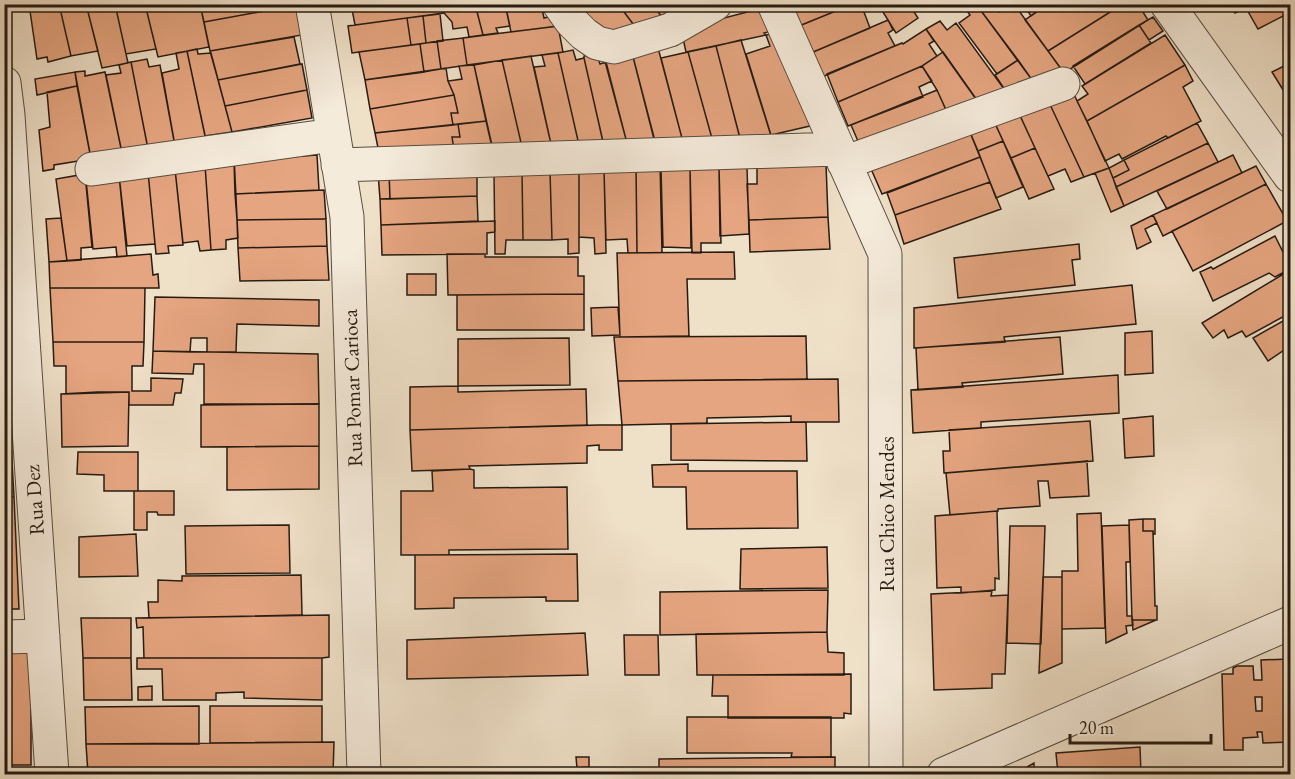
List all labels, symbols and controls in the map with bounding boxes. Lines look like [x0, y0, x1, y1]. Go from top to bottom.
street label: Rua Pomar Carioca [336, 308, 368, 467]
street label: Rua Chico Mendes [873, 436, 900, 592]
street label: Rua Dez [18, 464, 50, 536]
scale bar [1070, 707, 1211, 745]
text: 20 m [1079, 716, 1114, 739]

